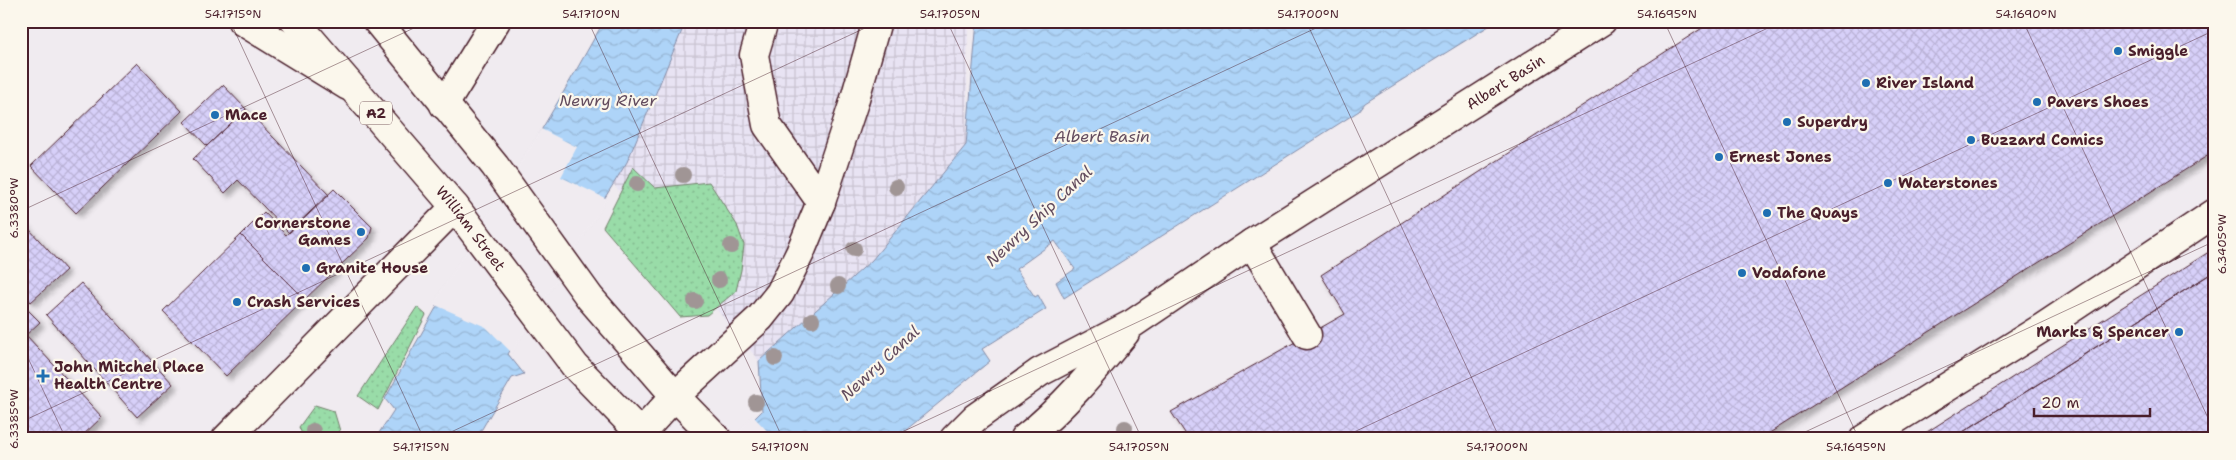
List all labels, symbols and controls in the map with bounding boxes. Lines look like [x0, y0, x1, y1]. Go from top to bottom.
text: 54.1715°N [205, 6, 261, 22]
text: 54.1710°N [562, 6, 620, 22]
text: 54.1705°N [920, 6, 980, 22]
text: 54.1700°N [1277, 6, 1339, 22]
text: 54.1695°N [1637, 6, 1697, 22]
text: 54.1690°N [1995, 6, 2057, 22]
place label: Smiggle [2128, 41, 2188, 61]
marker: Smiggle [2112, 45, 2124, 57]
street label: Albert Basin [1462, 50, 1548, 115]
place label: River Island [1876, 73, 1974, 93]
marker: River Island [1860, 77, 1872, 89]
water label: Newry River [559, 90, 657, 111]
place label: Pavers Shoes [2047, 92, 2149, 112]
marker: Pavers Shoes [2031, 96, 2043, 108]
road number: A2 [360, 102, 392, 125]
place label: Mace [225, 105, 268, 125]
marker: Mace [209, 109, 221, 121]
place label: Superdry [1797, 112, 1868, 132]
marker: Superdry [1781, 116, 1793, 128]
water label: Albert Basin [1054, 126, 1150, 147]
place label: Buzzard Comics [1981, 130, 2104, 150]
marker: Buzzard Comics [1965, 134, 1977, 146]
place label: Ernest Jones [1729, 147, 1832, 167]
marker: Ernest Jones [1713, 151, 1725, 163]
water label: Newry Ship Canal [981, 161, 1097, 271]
place label: Waterstones [1898, 173, 1998, 193]
marker: Waterstones [1882, 177, 1894, 189]
text: 6.3380°W [6, 178, 22, 238]
street label: William Street [431, 182, 510, 275]
place label: The Quays [1777, 203, 1858, 223]
marker: The Quays [1761, 207, 1773, 219]
place label: Cornerstone Games [255, 213, 351, 250]
text: 6.3405°W [2214, 214, 2230, 274]
marker: Cornerstone Games [355, 226, 367, 238]
place label: Granite House [316, 258, 428, 278]
marker: Granite House [300, 262, 312, 274]
place label: Vodafone [1752, 263, 1826, 283]
marker: Vodafone [1736, 267, 1748, 279]
place label: Crash Services [247, 292, 360, 312]
marker: Crash Services [231, 296, 243, 308]
water label: Newry Canal [836, 321, 924, 405]
place label: Marks & Spencer [2036, 322, 2169, 342]
marker: Marks & Spencer [2173, 326, 2185, 338]
place label: John Mitchel Place Health Centre [54, 357, 204, 394]
marker: John Mitchel Place Health Centre [36, 369, 50, 383]
scale bar [2034, 385, 2150, 417]
text: 6.3385°W [6, 389, 22, 449]
text: 20 m [2041, 393, 2080, 413]
text: 54.1715°N [393, 439, 449, 455]
text: 54.1710°N [751, 439, 809, 455]
text: 54.1705°N [1109, 439, 1169, 455]
text: 54.1700°N [1466, 439, 1528, 455]
text: 54.1695°N [1826, 439, 1886, 455]

